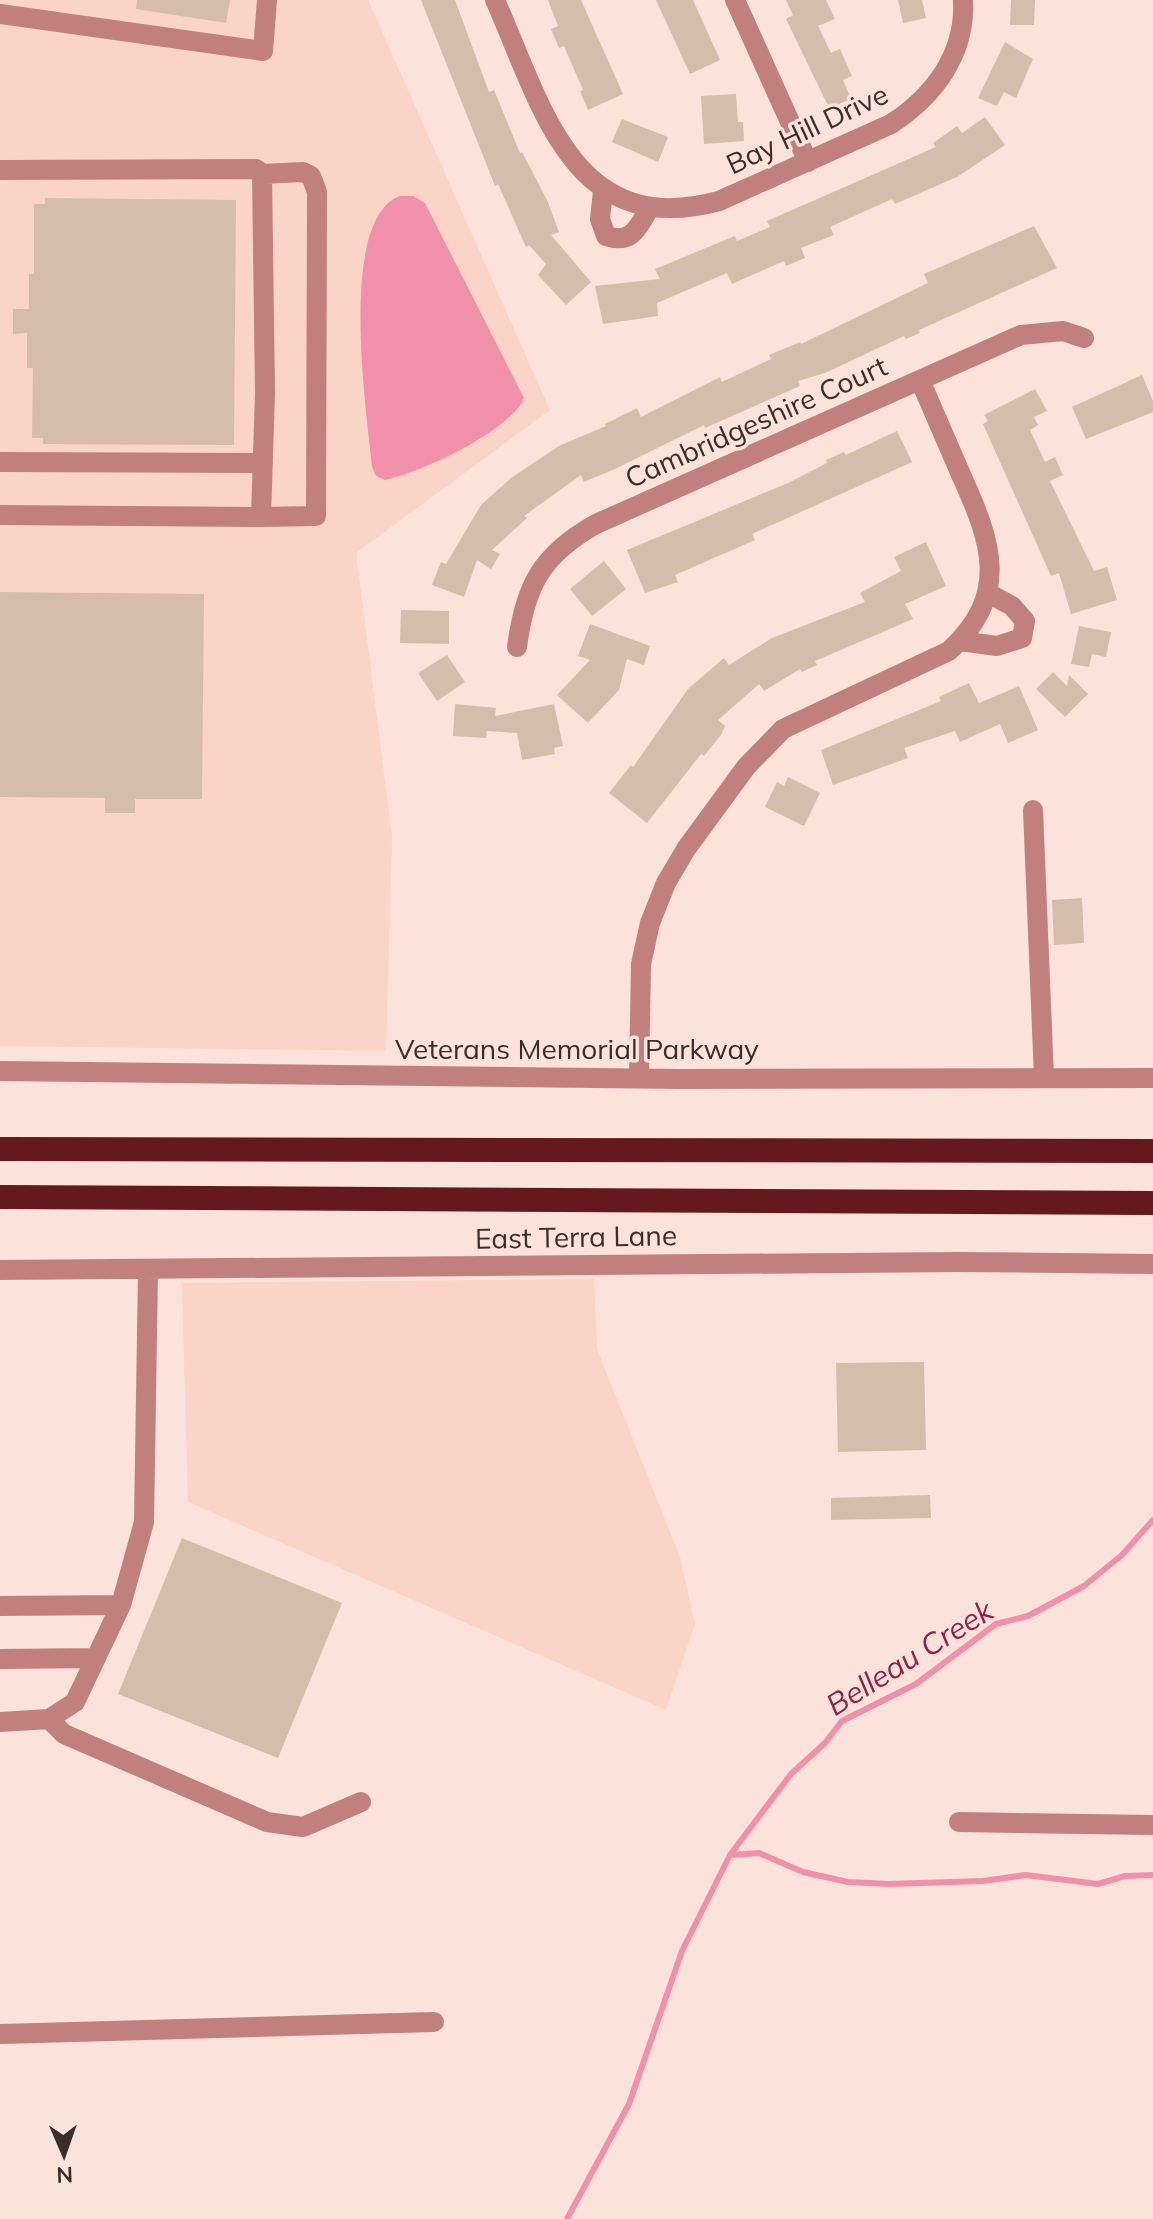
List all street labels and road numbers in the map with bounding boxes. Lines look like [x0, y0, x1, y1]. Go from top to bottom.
street label: Bay Hill Drive [720, 76, 893, 181]
street label: Cambridgeshire Court [619, 348, 892, 495]
street label: Veterans Memorial Parkway [395, 1031, 759, 1066]
street label: East Terra Lane [475, 1217, 677, 1256]

